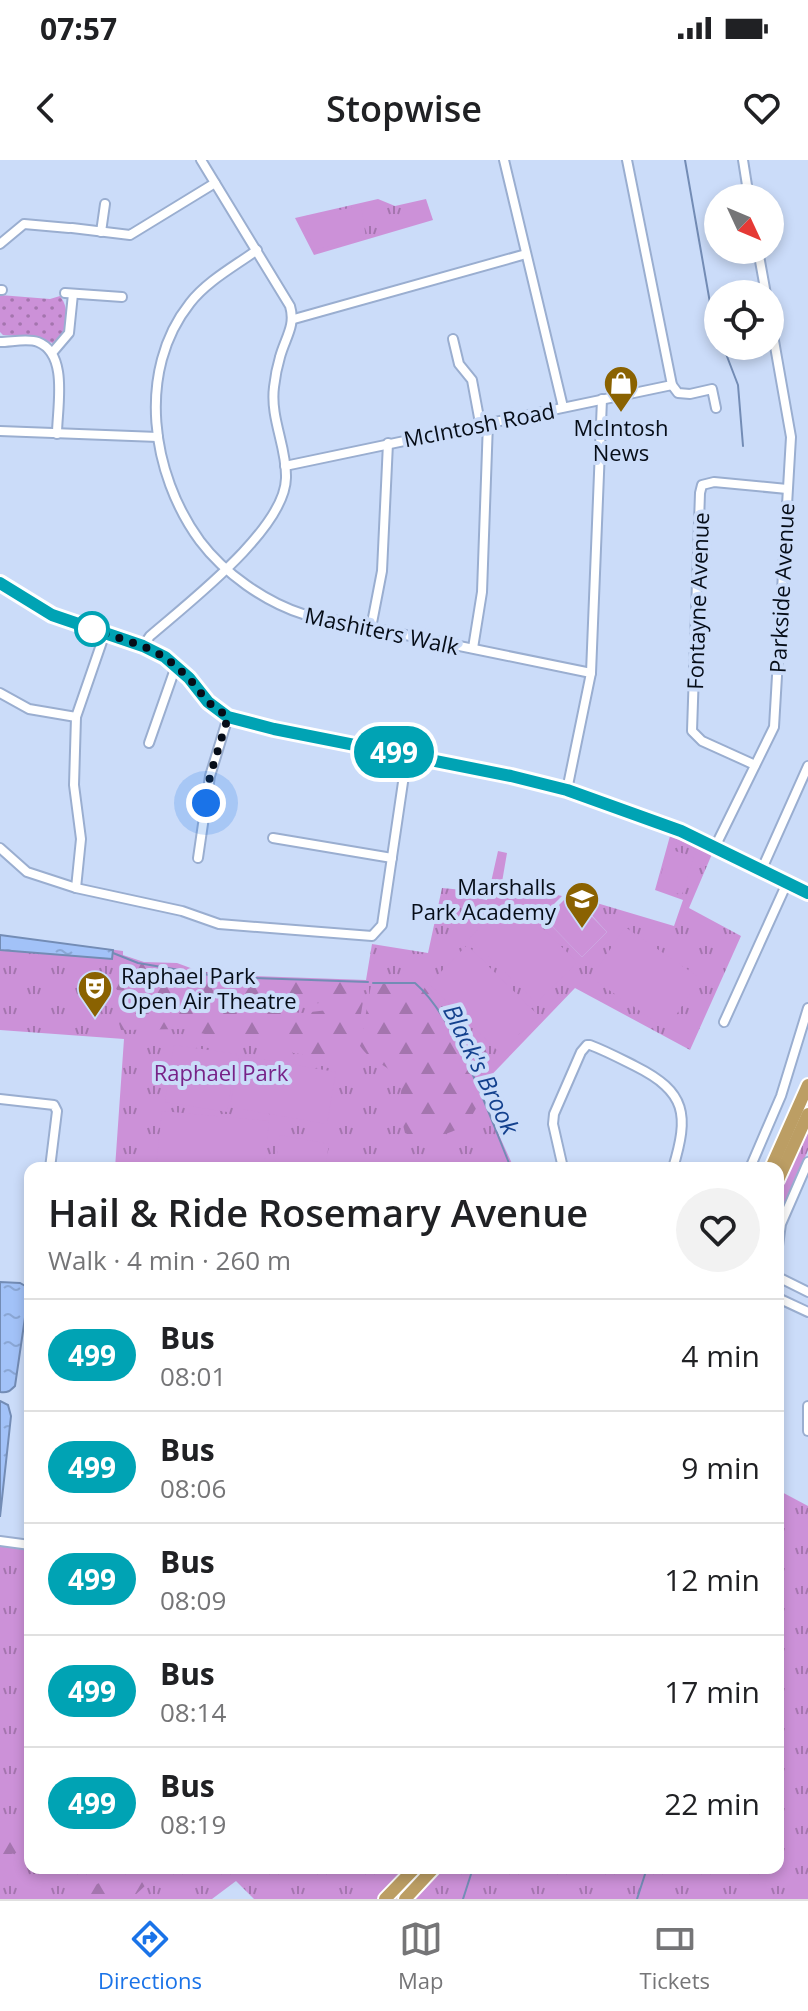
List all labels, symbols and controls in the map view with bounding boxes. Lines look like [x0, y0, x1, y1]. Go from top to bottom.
text: 07:57 [40, 8, 117, 49]
text: Stopwise [326, 84, 482, 133]
icon: back [24, 86, 68, 130]
icon: heart [740, 86, 784, 130]
north arrow [704, 184, 784, 264]
map controls [704, 184, 784, 360]
button: locate [704, 280, 784, 360]
shop icon: McIntosh News [602, 364, 640, 414]
street label: McIntosh Road [401, 395, 557, 453]
place label: McIntosh News [573, 412, 669, 467]
street label: Parkside Avenue [762, 502, 800, 674]
street label: Fontayne Avenue [679, 512, 715, 690]
street label: Mashiters Walk [302, 599, 462, 661]
unlabelled marker [75, 612, 109, 646]
line badge: 499 [348, 726, 440, 778]
text: 499 [370, 733, 418, 771]
your location [186, 783, 226, 823]
place label: Marshalls Park Academy [410, 871, 557, 926]
school or university icon: Marshalls Park Academy [563, 880, 601, 930]
place label: Raphael Park Open Air Theatre [121, 960, 297, 1015]
theatre icon: Raphael Park Open Air Theatre [76, 969, 114, 1019]
water label: Black's Brook [436, 998, 528, 1141]
park label: Raphael Park [154, 1057, 289, 1087]
text: Hail & Ride Rosemary Avenue [48, 1186, 588, 1238]
button: heart [676, 1188, 760, 1272]
text: Walk · 4 min · 260 m [48, 1242, 291, 1278]
text: Bus [160, 1317, 215, 1358]
text: 4 min [681, 1335, 760, 1376]
text: 499 [68, 1336, 116, 1374]
text: 08:01 [160, 1358, 226, 1394]
text: Bus [160, 1429, 215, 1470]
text: 9 min [681, 1447, 760, 1488]
text: 499 [68, 1448, 116, 1486]
text: 08:06 [160, 1470, 226, 1506]
text: Bus [160, 1541, 215, 1582]
text: 12 min [664, 1559, 760, 1600]
text: 499 [68, 1560, 116, 1598]
text: 08:09 [160, 1582, 226, 1618]
text: Bus [160, 1653, 215, 1694]
text: 17 min [664, 1671, 760, 1712]
text: 499 [68, 1672, 116, 1710]
text: 08:14 [160, 1694, 226, 1730]
text: Bus [160, 1765, 215, 1806]
text: 22 min [664, 1783, 760, 1824]
text: 499 [68, 1784, 116, 1822]
text: 08:19 [160, 1806, 226, 1842]
tab: Directions [98, 1917, 202, 1995]
tab: Map [398, 1917, 444, 1995]
tab: Tickets [640, 1917, 710, 1995]

